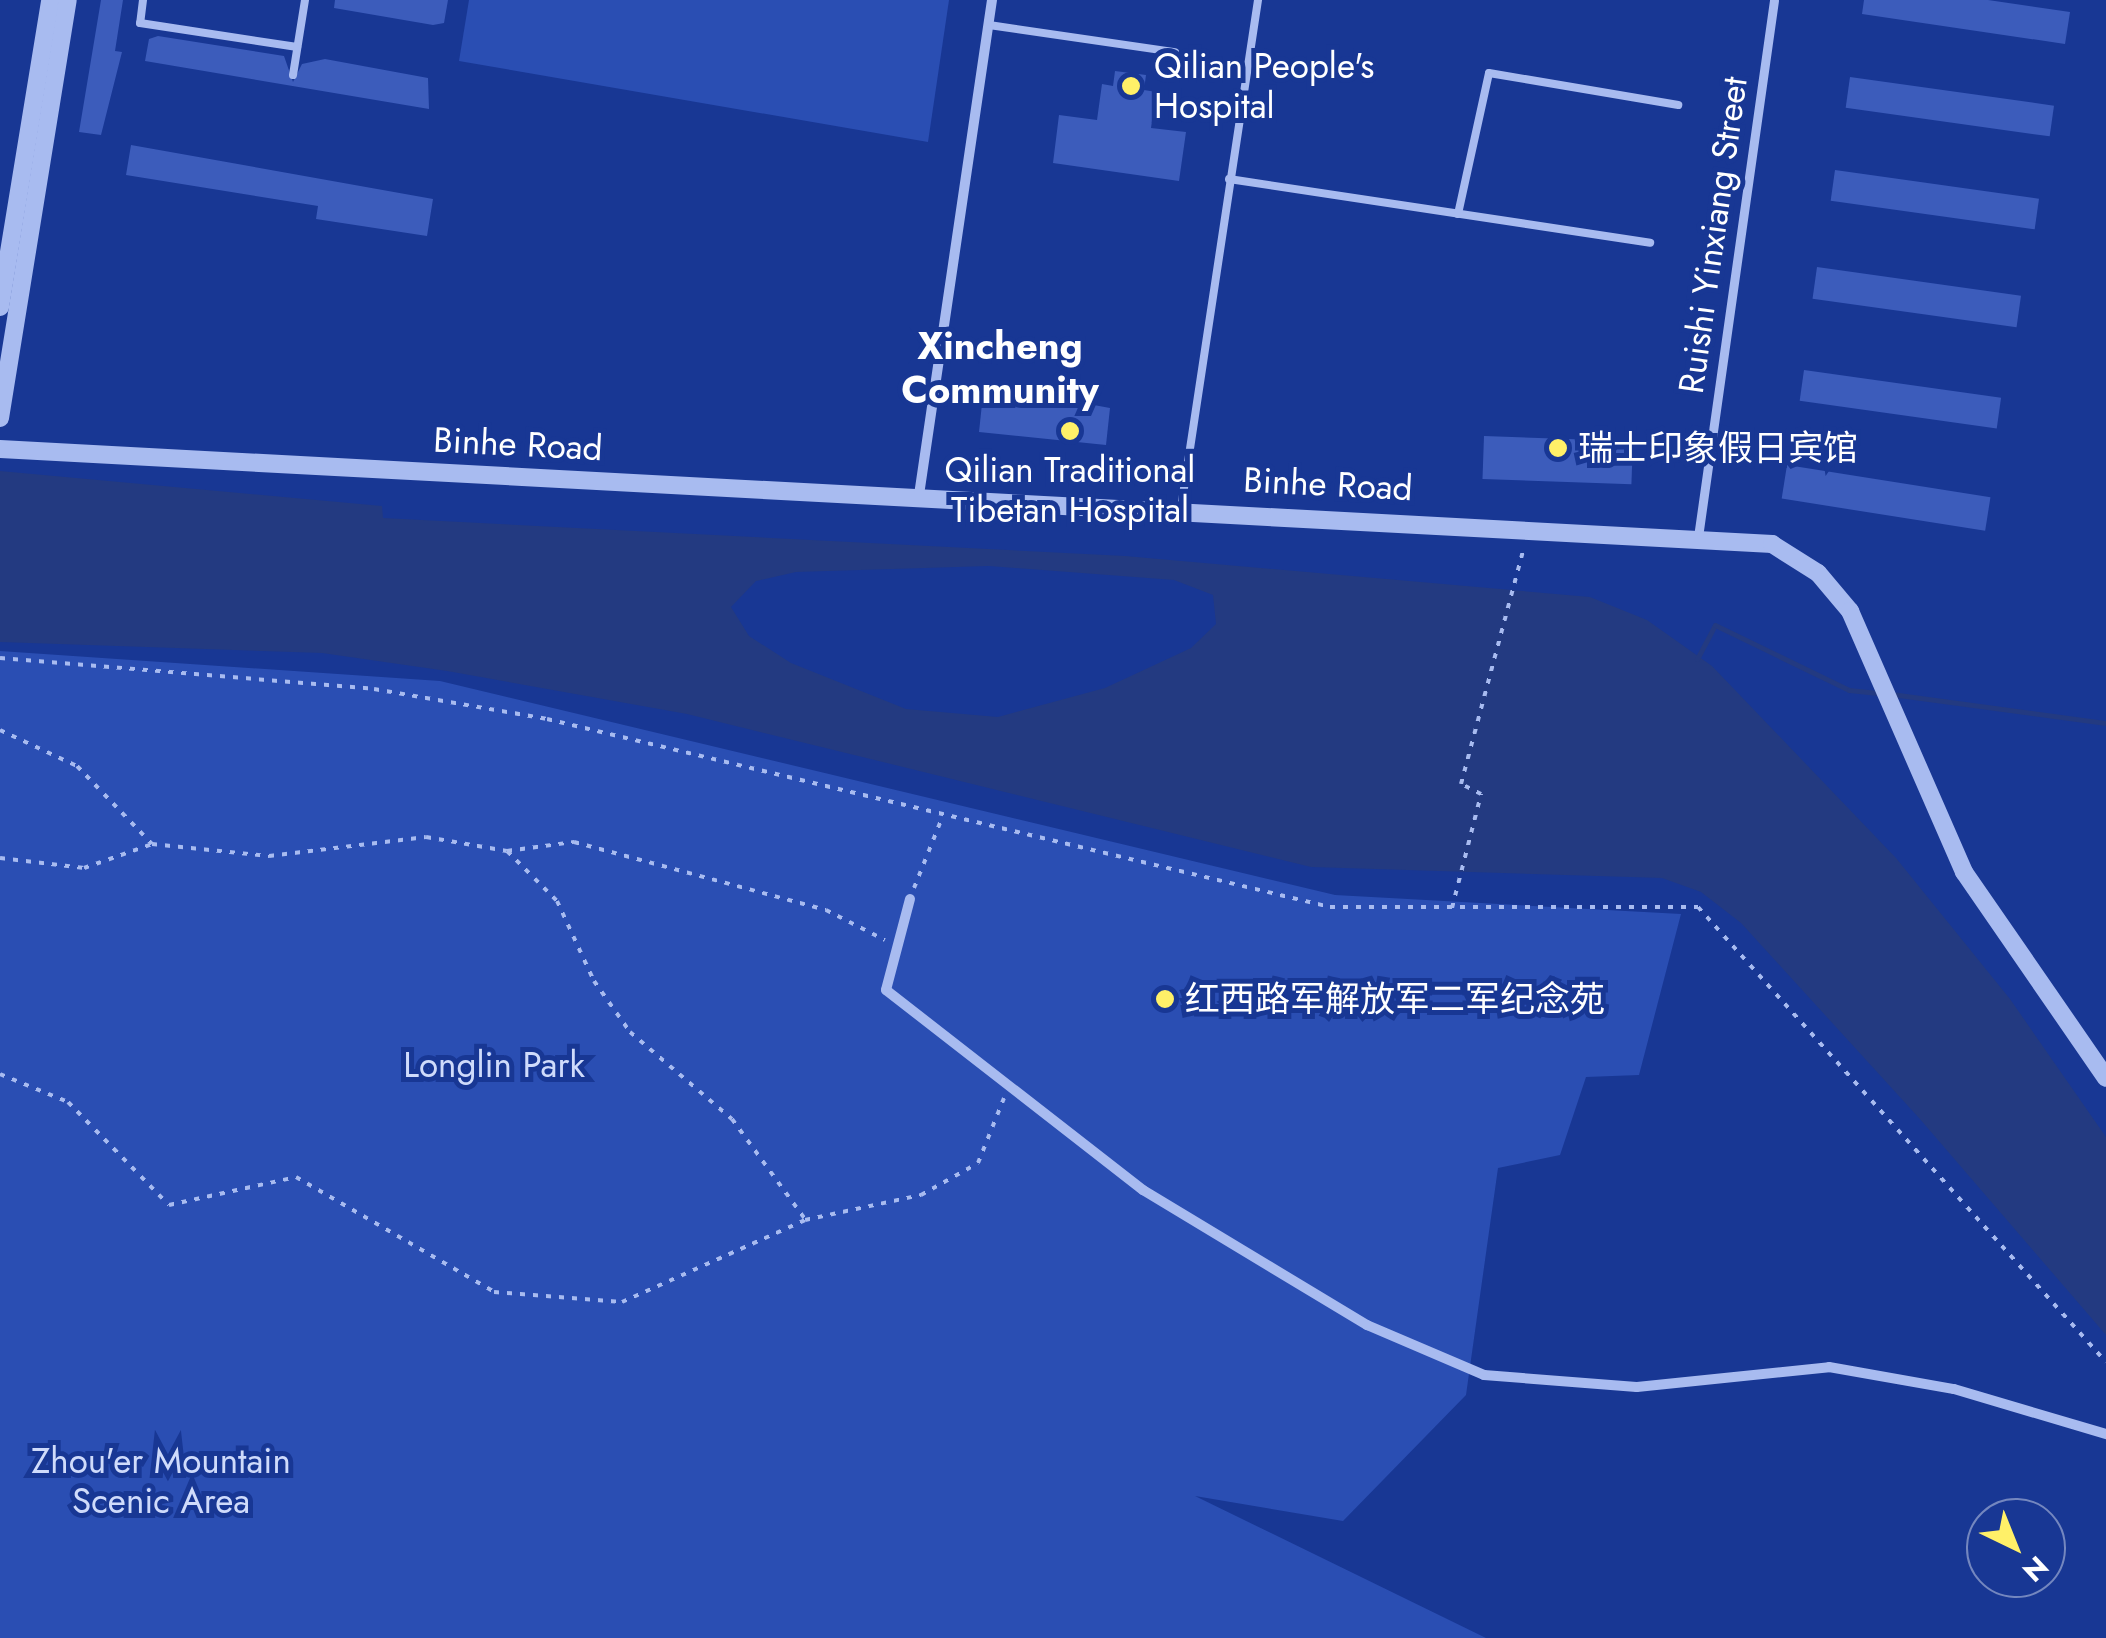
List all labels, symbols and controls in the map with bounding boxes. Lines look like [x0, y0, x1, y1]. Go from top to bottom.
place label: Qilian People's Hospital [1154, 45, 1374, 127]
marker: Qilian People's Hospital [1118, 73, 1144, 99]
street label: Ruishi Yinxiang Street [1670, 74, 1756, 396]
district label: Xincheng Community [901, 323, 1099, 412]
marker: Qilian Traditional Tibetan Hospital [1057, 418, 1083, 444]
street label: Binhe Road [432, 419, 604, 469]
place label: 瑞士印象假日宾馆 [1578, 427, 1858, 469]
marker: 瑞士印象假日宾馆 [1547, 437, 1569, 459]
place label: Qilian Traditional Tibetan Hospital [945, 449, 1195, 531]
street label: Binhe Road [1242, 459, 1414, 509]
place label: 红西路军解放军二军纪念苑 [1185, 978, 1605, 1020]
marker: 红西路军解放军二军纪念苑 [1154, 988, 1176, 1010]
park label: Longlin Park [403, 1044, 585, 1086]
park label: Zhou'er Mountain Scenic Area [31, 1440, 291, 1522]
north arrow [1966, 1498, 2066, 1598]
text: N [2013, 1546, 2058, 1591]

